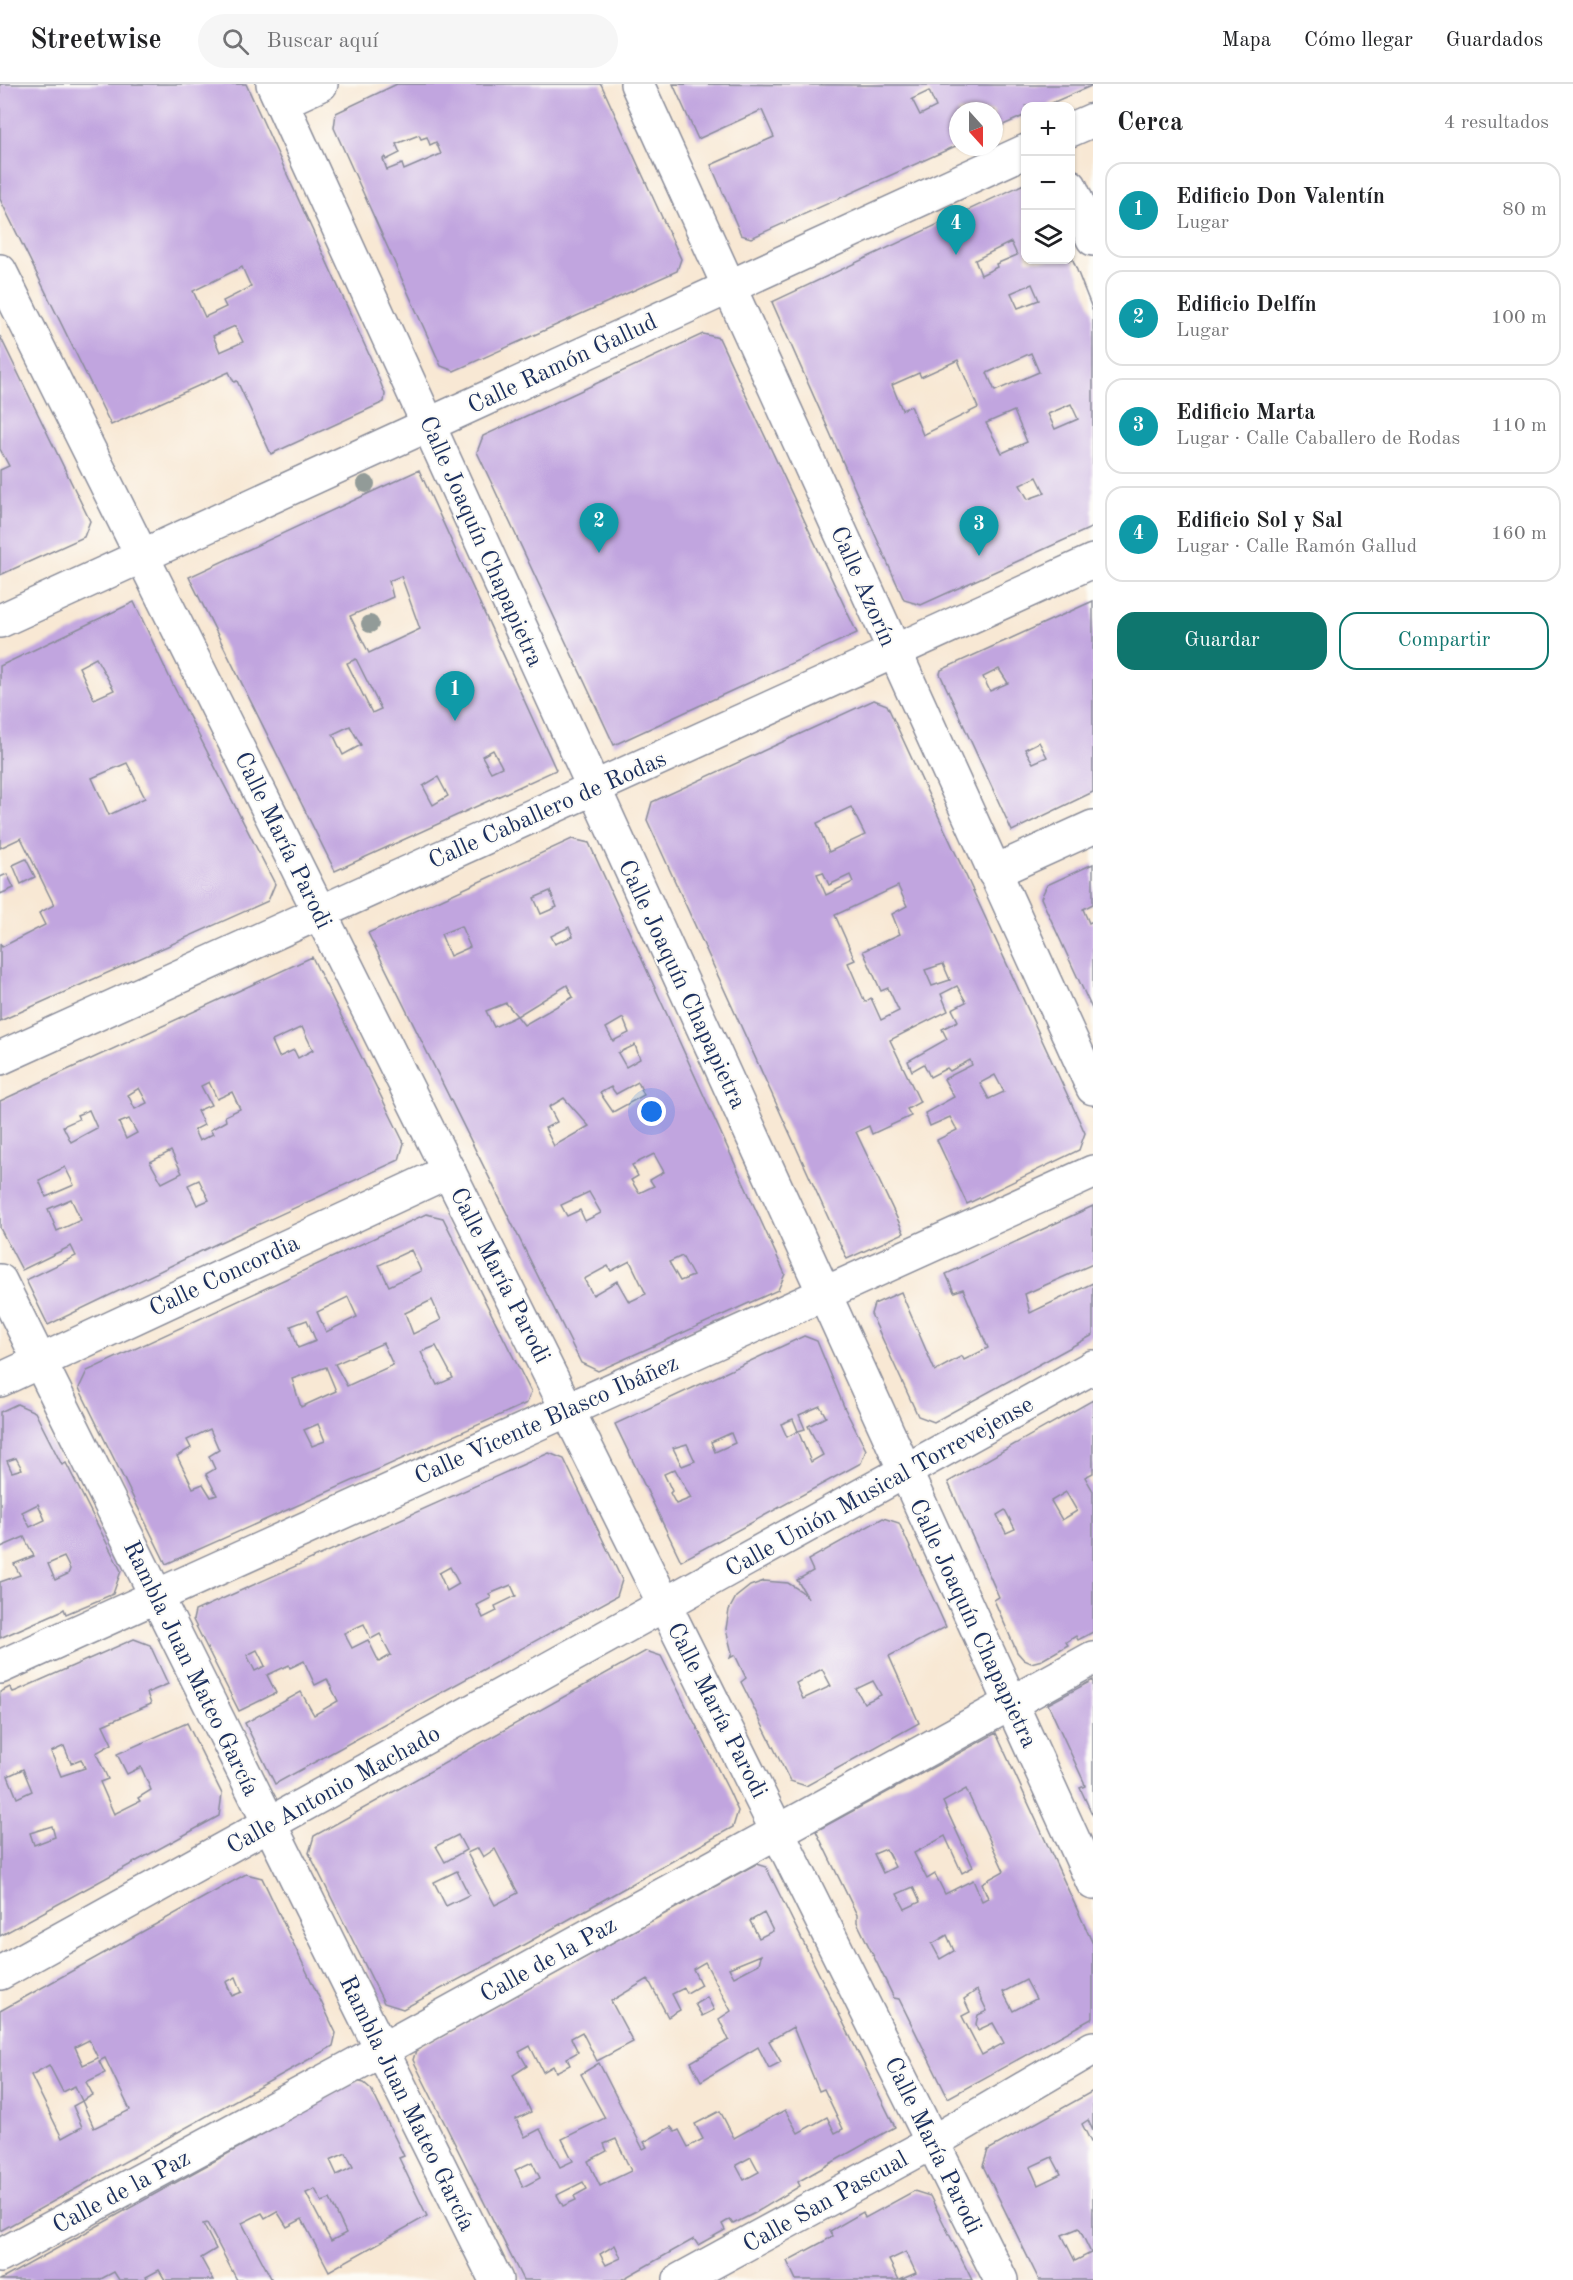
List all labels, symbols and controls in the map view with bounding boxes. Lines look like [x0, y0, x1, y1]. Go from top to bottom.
search box [198, 14, 618, 68]
icon: search [219, 25, 252, 58]
text: Streetwise [30, 27, 162, 55]
text: Buscar aquí [267, 30, 378, 52]
text: Mapa [1222, 30, 1271, 51]
text: Cómo llegar [1304, 30, 1413, 51]
text: Guardados [1446, 30, 1543, 51]
north arrow [949, 102, 1003, 156]
map controls [1021, 102, 1075, 264]
button: + [1021, 102, 1075, 156]
text: Cerca [1117, 110, 1183, 136]
text: 4 resultados [1444, 113, 1549, 133]
button: − [1021, 156, 1075, 210]
text: Edificio Don Valentín [1176, 186, 1385, 208]
text: 1 [1133, 200, 1144, 220]
text: 80 m [1502, 200, 1547, 220]
pin: 4 [936, 206, 976, 255]
button: layers [1021, 210, 1075, 264]
text: Lugar [1176, 213, 1229, 233]
text: Edificio Delfín [1176, 294, 1317, 316]
text: 2 [1133, 308, 1144, 328]
text: 100 m [1491, 308, 1547, 328]
street label: Calle Ramón Gallud [465, 310, 661, 419]
text: Lugar [1176, 321, 1229, 341]
text: Edificio Marta [1176, 402, 1315, 424]
street label: Calle Joaquín Chapapietra [414, 413, 546, 671]
text: 3 [1133, 416, 1144, 436]
text: 110 m [1491, 416, 1547, 436]
text: Lugar · Calle Caballero de Rodas [1176, 429, 1460, 449]
pin: 2 [580, 504, 618, 553]
pin: 3 [960, 506, 998, 556]
text: Edificio Sol y Sal [1176, 510, 1343, 532]
street label: Calle Azorín [825, 523, 899, 651]
text: 4 [1133, 524, 1144, 544]
text: 160 m [1491, 524, 1547, 544]
text: Lugar · Calle Ramón Gallud [1176, 537, 1417, 557]
button: Guardar [1117, 612, 1327, 670]
button: Compartir [1339, 612, 1549, 670]
pin: 1 [436, 672, 474, 721]
street label: Calle Caballero de Rodas [425, 748, 670, 874]
street label: Calle María Parodi [229, 749, 335, 933]
street label: Calle Joaquín Chapapietra [613, 857, 750, 1113]
your location [637, 1097, 666, 1126]
street label: Calle María Parodi [445, 1184, 554, 1368]
street label: Calle Concordia [146, 1232, 304, 1322]
street label: Calle Vicente Blasco Ibáñez [411, 1352, 682, 1490]
street label: Calle Unión Musical Torrevejense [722, 1393, 1038, 1583]
street label: Calle Joaquín Chapapietra [904, 1496, 1041, 1752]
street label: Rambla Juan Mateo García [118, 1538, 263, 1800]
street label: Calle María Parodi [662, 1619, 771, 1803]
street label: Calle Antonio Machado [223, 1722, 445, 1859]
street label: Calle de la Paz [477, 1913, 621, 2008]
street label: Rambla Juan Mateo García [334, 1973, 479, 2235]
street label: Calle María Parodi [879, 2054, 985, 2238]
street label: Calle de la Paz [49, 2147, 195, 2239]
street label: Calle San Pascual [740, 2148, 912, 2258]

